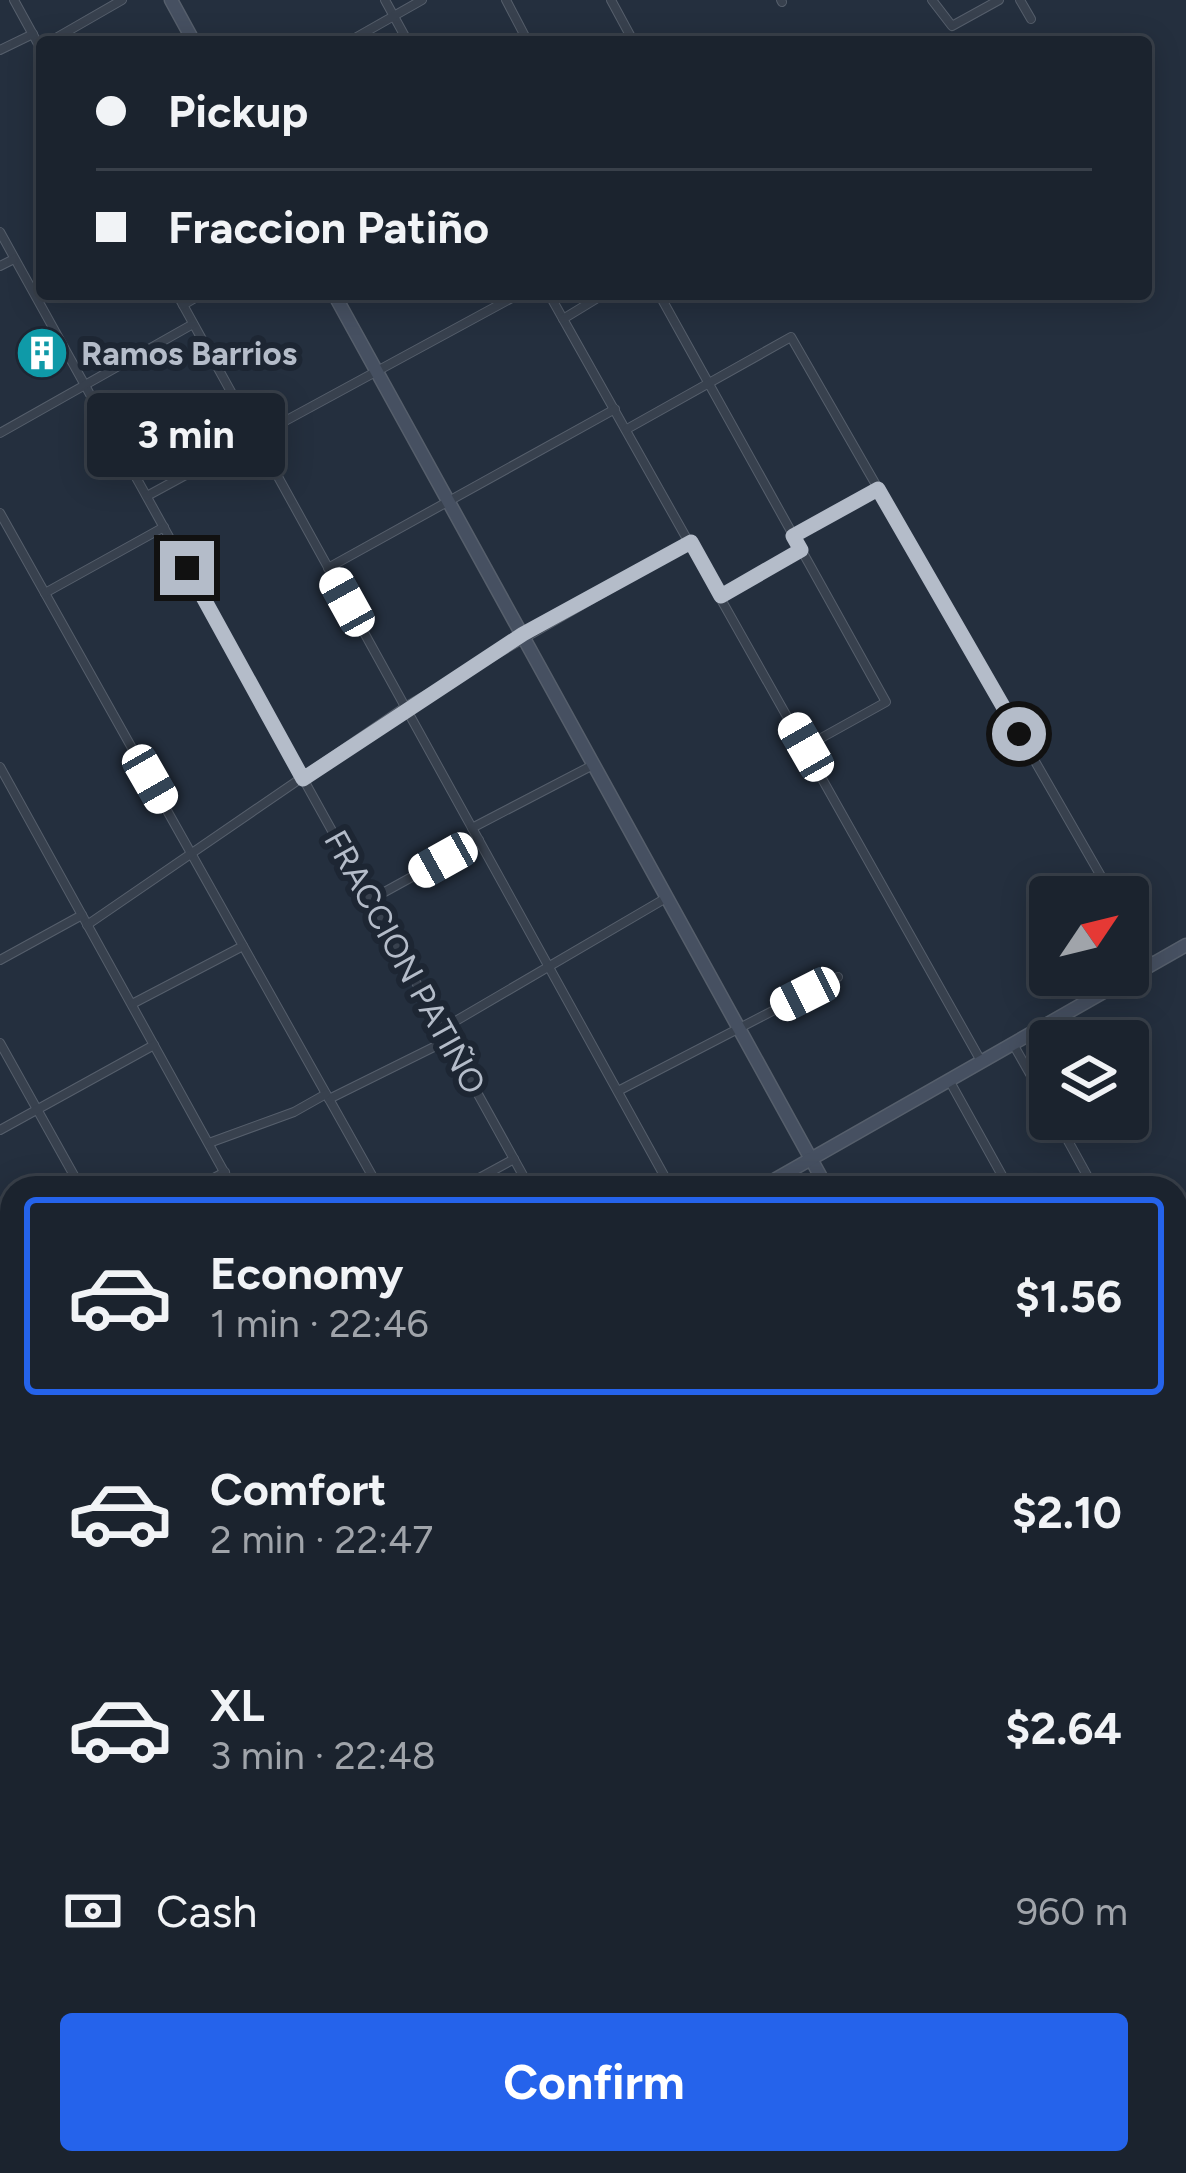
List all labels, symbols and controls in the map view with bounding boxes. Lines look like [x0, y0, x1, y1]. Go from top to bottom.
text: Pickup [168, 84, 308, 138]
text: Fraccion Patiño [168, 200, 489, 254]
building icon: Ramos Barrios [14, 325, 70, 381]
place label: Ramos Barrios [81, 334, 297, 373]
callout: 3 min [88, 394, 286, 478]
text: 3 min [137, 411, 235, 458]
route end [160, 541, 214, 595]
car [314, 562, 380, 642]
car [772, 707, 840, 787]
route start [992, 707, 1046, 761]
car [116, 739, 184, 819]
street label: FRACCION PATIÑO [316, 823, 494, 1101]
car [403, 827, 483, 893]
north arrow [1029, 876, 1149, 996]
map controls [1029, 876, 1149, 1140]
car [765, 962, 845, 1026]
button: layers [1029, 1020, 1149, 1140]
icon: car [66, 1242, 174, 1350]
text: Economy [210, 1246, 403, 1300]
text: $1.56 [1015, 1269, 1122, 1323]
text: 1 min · 22:46 [210, 1300, 429, 1347]
icon: car [66, 1458, 174, 1566]
text: Comfort [210, 1462, 386, 1516]
text: $2.10 [1012, 1485, 1122, 1539]
text: 2 min · 22:47 [210, 1516, 433, 1563]
icon: car [66, 1674, 174, 1782]
text: XL [210, 1678, 265, 1732]
text: $2.64 [1005, 1701, 1122, 1755]
text: 3 min · 22:48 [210, 1732, 436, 1779]
icon: cash [60, 1878, 126, 1944]
text: Cash [156, 1884, 257, 1938]
text: 960 m [1016, 1888, 1128, 1935]
button: Confirm [60, 2013, 1128, 2151]

